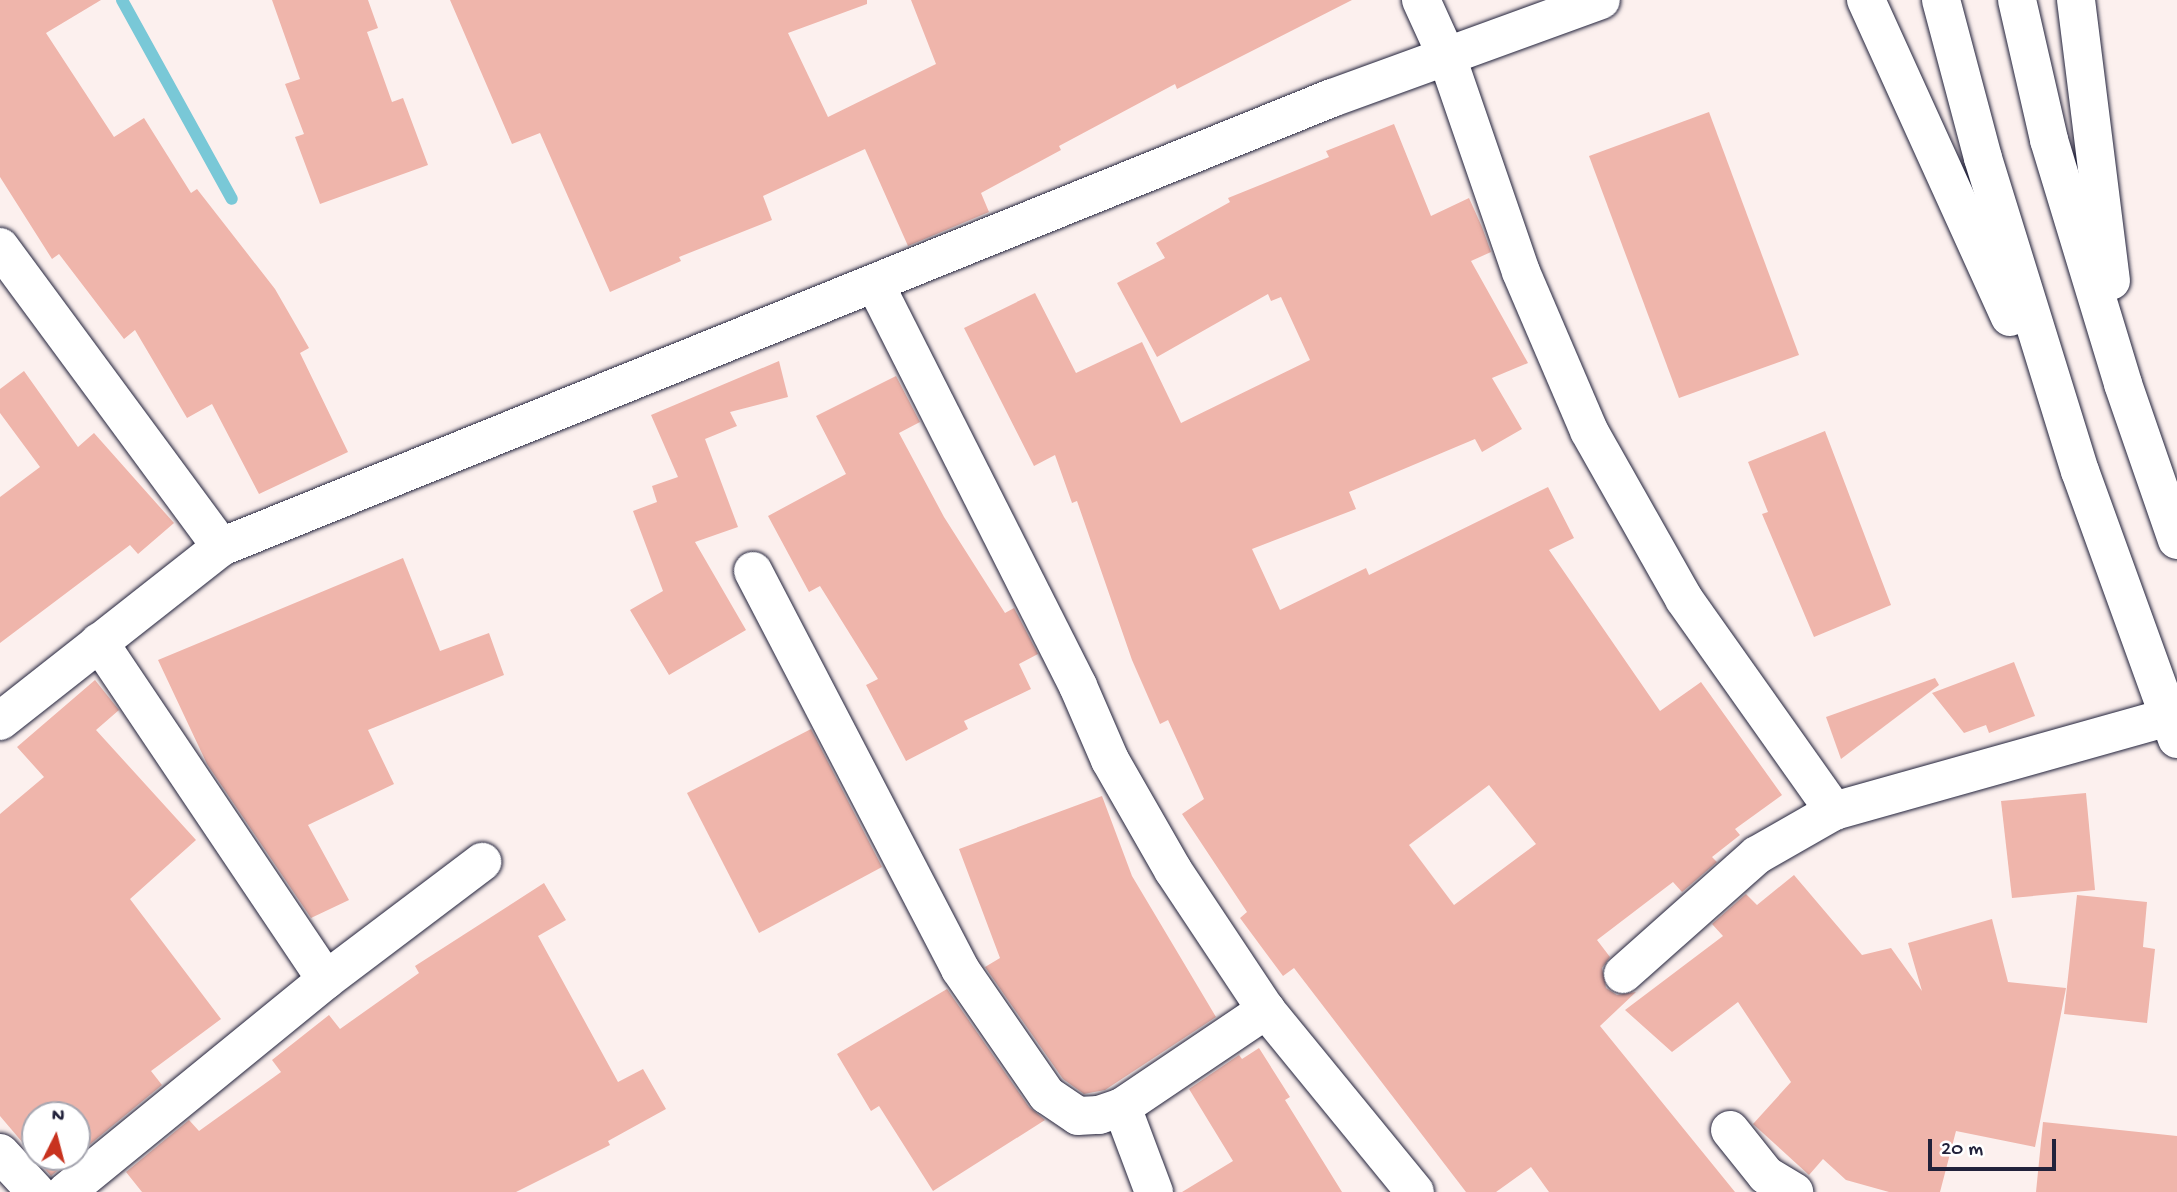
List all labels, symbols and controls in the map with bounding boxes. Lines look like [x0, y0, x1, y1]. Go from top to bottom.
north arrow [21, 1101, 91, 1171]
text: N [51, 1105, 65, 1129]
scale bar [1932, 1126, 2060, 1170]
text: 20 m [1941, 1138, 1983, 1163]

